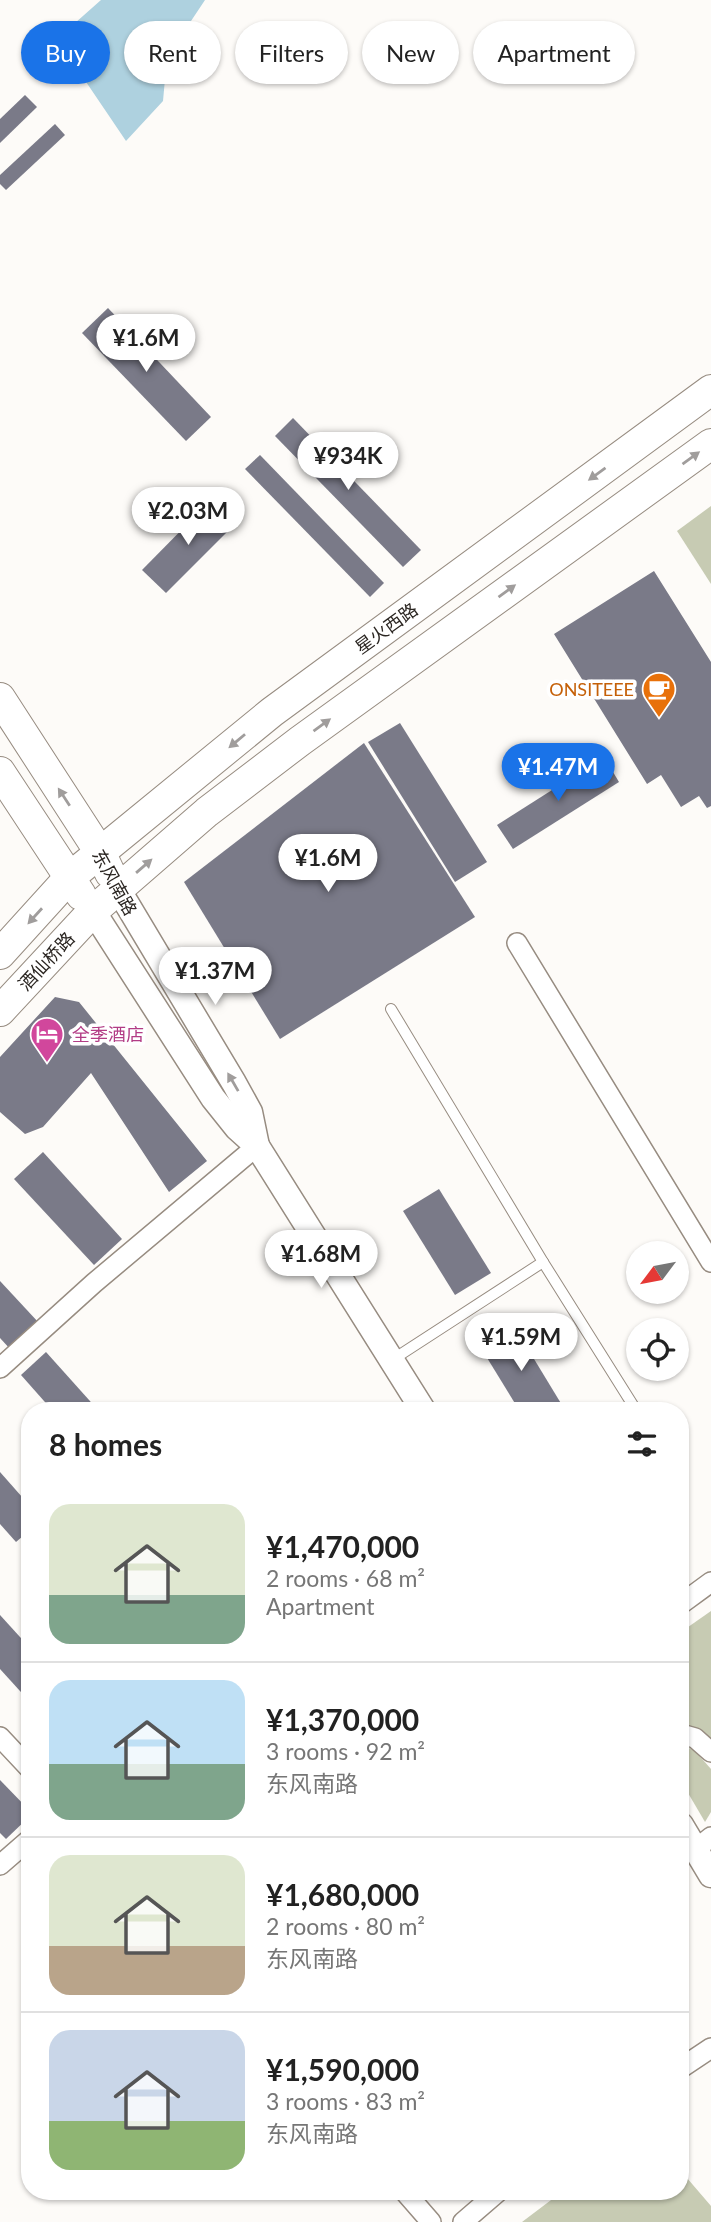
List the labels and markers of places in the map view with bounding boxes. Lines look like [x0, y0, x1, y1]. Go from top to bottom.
pin: ¥1.6M [97, 314, 195, 374]
pin: ¥934K [299, 433, 397, 492]
pin: ¥2.03M [131, 488, 245, 547]
cafe icon: ONSITEEE [640, 670, 678, 719]
place label: ONSITEEE [549, 678, 634, 700]
pin: ¥1.47M [501, 744, 615, 803]
pin: ¥1.6M [279, 834, 377, 894]
pin: ¥1.37M [158, 948, 272, 1007]
hotel icon: 全季酒店 [28, 1015, 66, 1064]
place label: 全季酒店 [72, 1023, 144, 1045]
pin: ¥1.68M [264, 1230, 378, 1290]
pin: ¥1.59M [464, 1314, 578, 1373]

